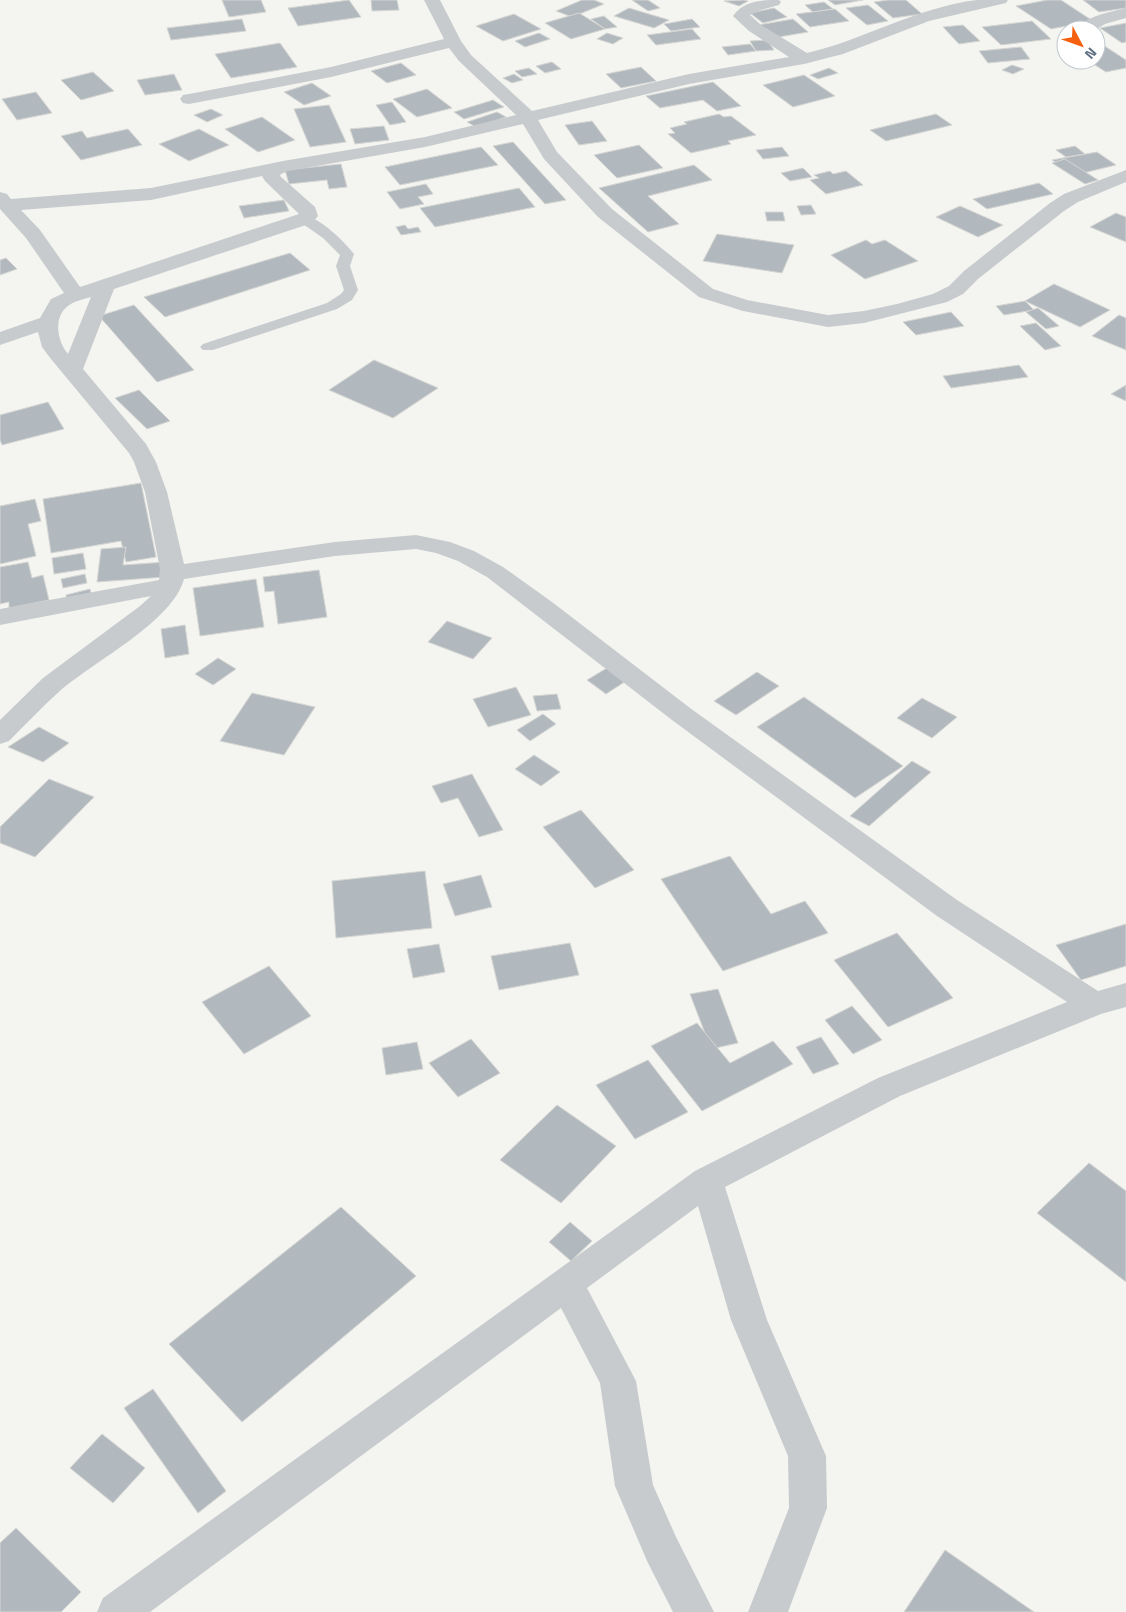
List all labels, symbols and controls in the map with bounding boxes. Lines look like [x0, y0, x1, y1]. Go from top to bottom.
north arrow [1056, 20, 1106, 70]
text: N [1080, 43, 1102, 64]

